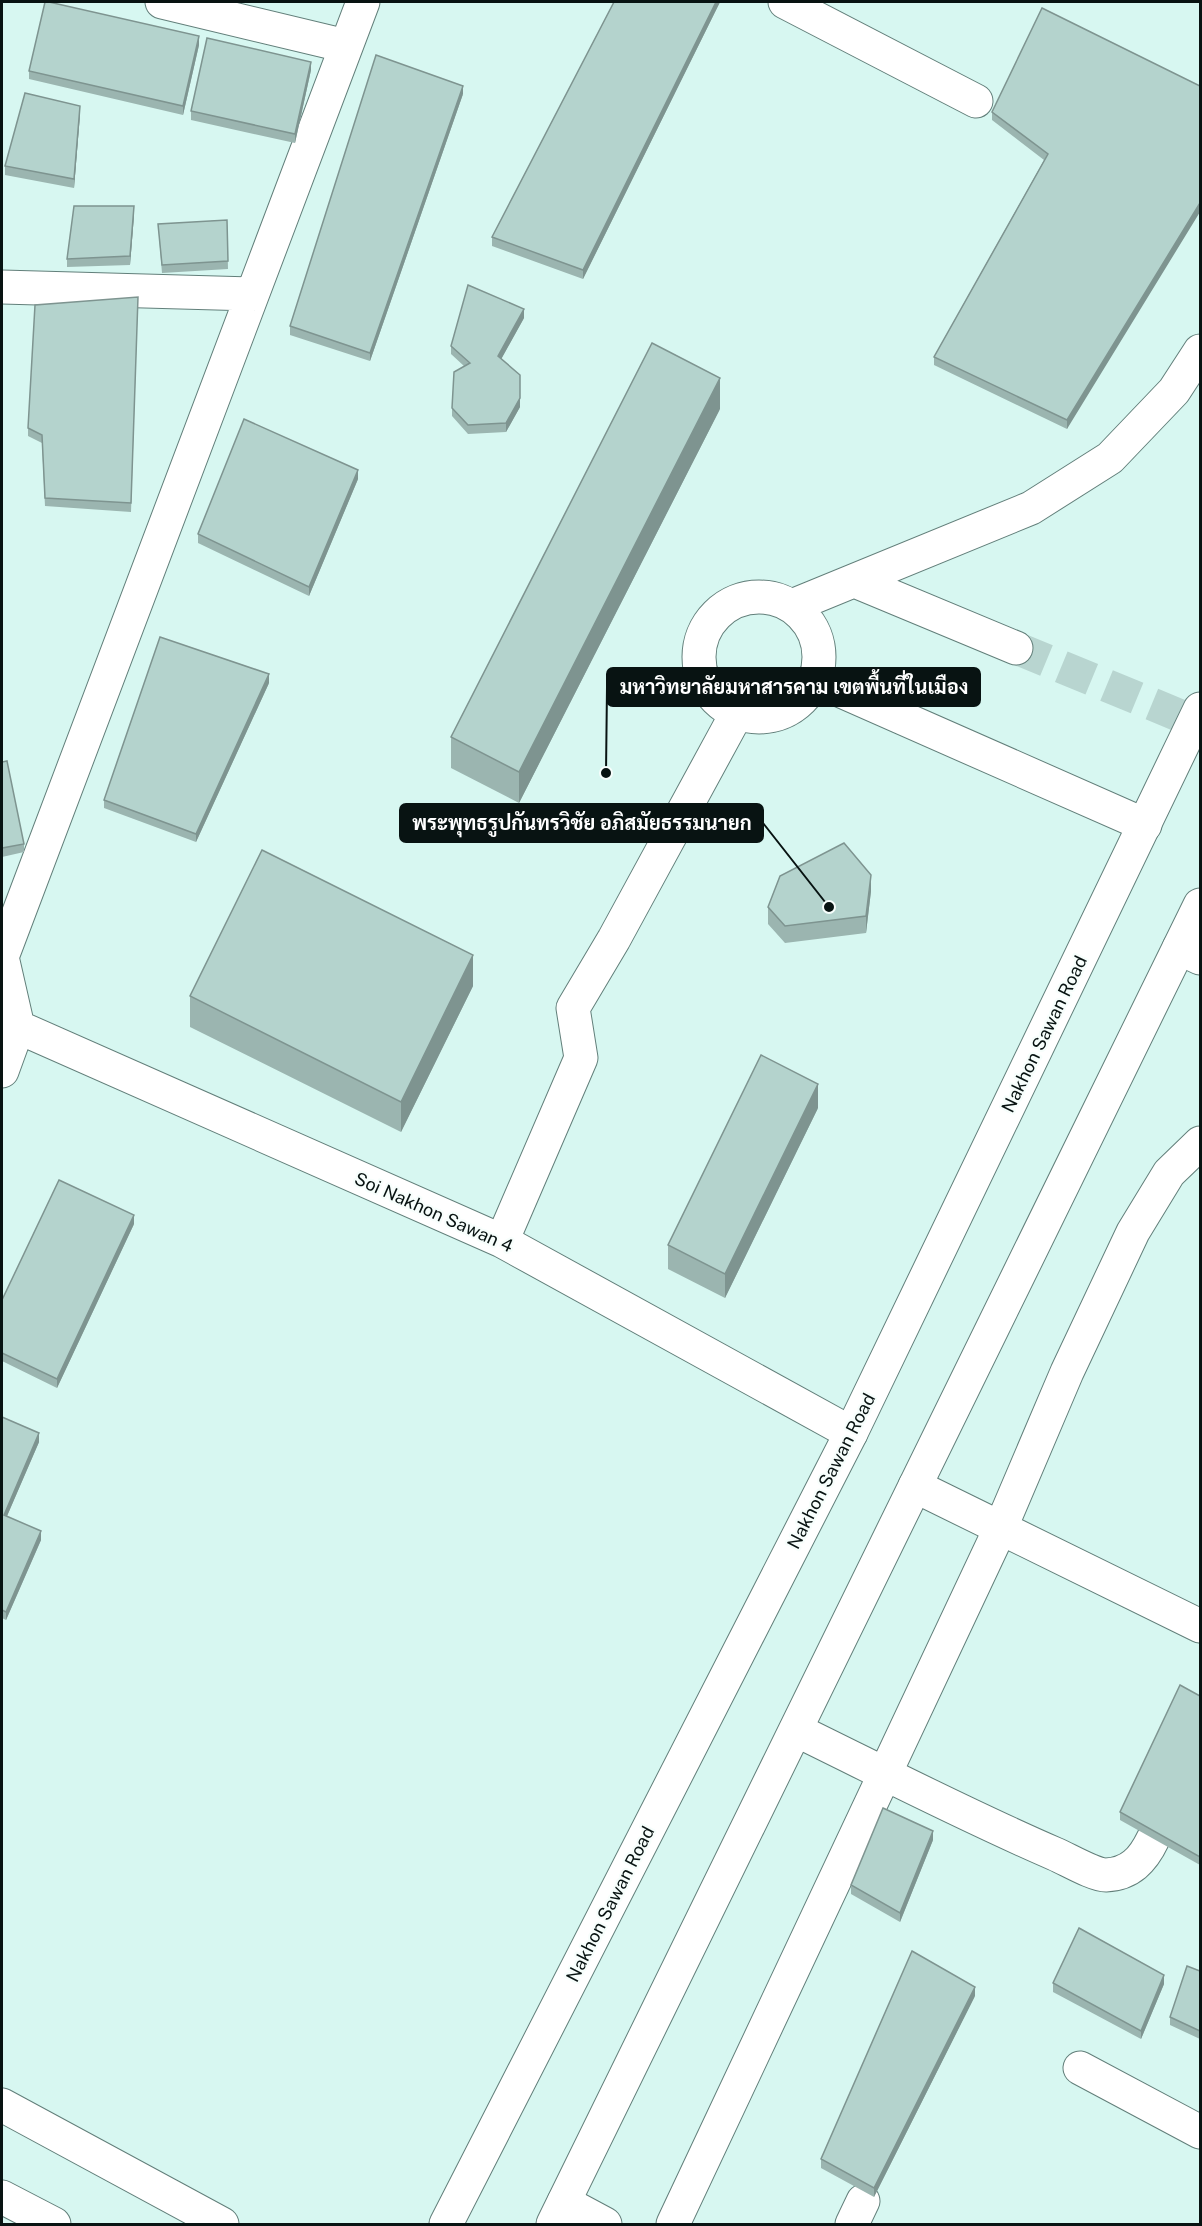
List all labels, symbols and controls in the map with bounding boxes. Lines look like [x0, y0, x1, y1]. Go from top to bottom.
callout: มหาวิทยาลัยมหาสารคาม เขตพื้นที่ในเมือง [607, 668, 980, 706]
text: มหาวิทยาลัยมหาสารคาม เขตพื้นที่ในเมือง [620, 669, 968, 699]
callout: พระพุทธรูปกันทรวิชัย อภิสมัยธรรมนายก [400, 804, 763, 842]
text: พระพุทธรูปกันทรวิชัย อภิสมัยธรรมนายก [412, 810, 752, 838]
street label: Nakhon Sawan Road [997, 952, 1091, 1116]
street label: Soi Nakhon Sawan 4 [351, 1168, 517, 1256]
street label: Nakhon Sawan Road [783, 1390, 879, 1552]
street label: Nakhon Sawan Road [562, 1823, 658, 1985]

